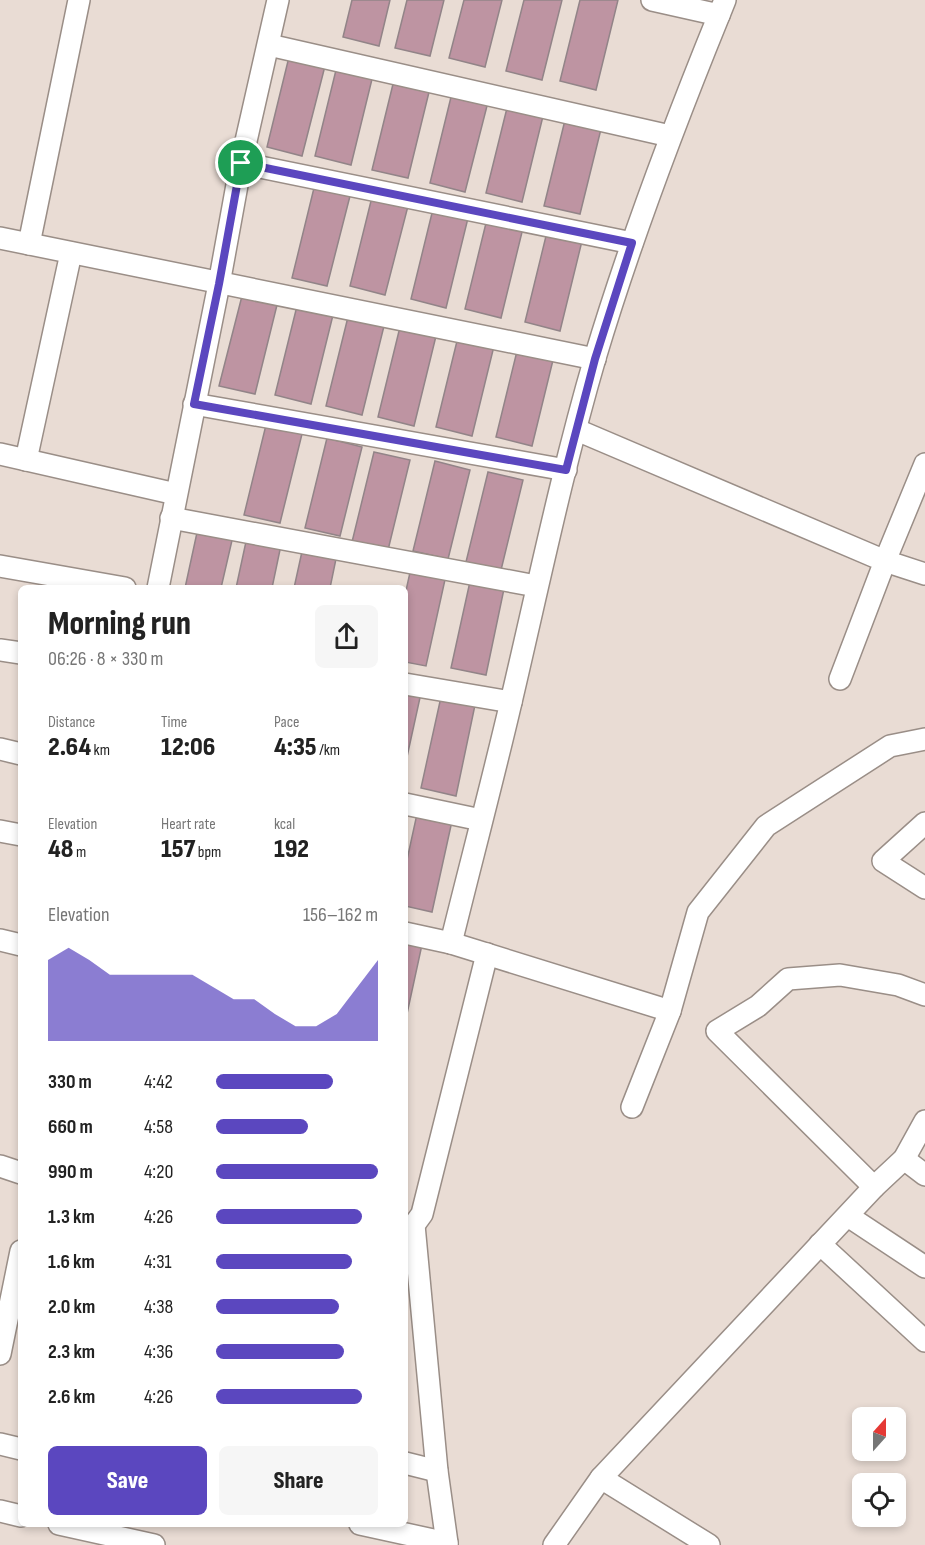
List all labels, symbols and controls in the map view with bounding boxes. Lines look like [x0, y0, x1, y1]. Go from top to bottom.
pin [215, 137, 266, 188]
icon: arrive [224, 146, 257, 179]
text: Morning run [48, 604, 191, 644]
button: share [315, 605, 378, 668]
text: 06:26 · 8 × 330 m [48, 647, 163, 671]
text: Distance [48, 713, 95, 732]
text: Time [161, 713, 187, 732]
text: Pace [274, 713, 299, 732]
text: 2.64 [48, 732, 91, 763]
text: 12:06 [161, 732, 215, 763]
text: 4:35 [274, 732, 317, 763]
text: km [91, 741, 110, 760]
text: /km [317, 741, 340, 760]
text: Elevation [48, 815, 97, 834]
text: Heart rate [161, 815, 216, 834]
text: kcal [274, 815, 295, 834]
text: 48 [48, 834, 73, 865]
text: 157 [161, 834, 195, 865]
text: 192 [274, 834, 309, 865]
text: m [73, 843, 86, 862]
text: bpm [195, 843, 221, 862]
text: Elevation [48, 903, 110, 927]
text: 156–162 m [303, 903, 378, 927]
text: 330 m [48, 1070, 92, 1094]
text: 4:42 [144, 1070, 173, 1094]
text: 660 m [48, 1115, 93, 1139]
text: 4:58 [144, 1115, 173, 1139]
text: 990 m [48, 1160, 93, 1184]
text: 4:20 [144, 1160, 173, 1184]
text: 1.3 km [48, 1205, 95, 1229]
text: 4:26 [144, 1205, 173, 1229]
text: 1.6 km [48, 1250, 95, 1274]
text: 4:31 [144, 1250, 172, 1274]
text: 2.0 km [48, 1295, 95, 1319]
text: 4:38 [144, 1295, 173, 1319]
text: 2.3 km [48, 1340, 95, 1364]
text: 4:36 [144, 1340, 173, 1364]
text: 2.6 km [48, 1385, 95, 1409]
text: 4:26 [144, 1385, 173, 1409]
north arrow [852, 1407, 906, 1461]
map controls [852, 1407, 906, 1527]
button: Save [48, 1446, 207, 1515]
button: Share [219, 1446, 378, 1515]
button: locate [852, 1473, 906, 1527]

